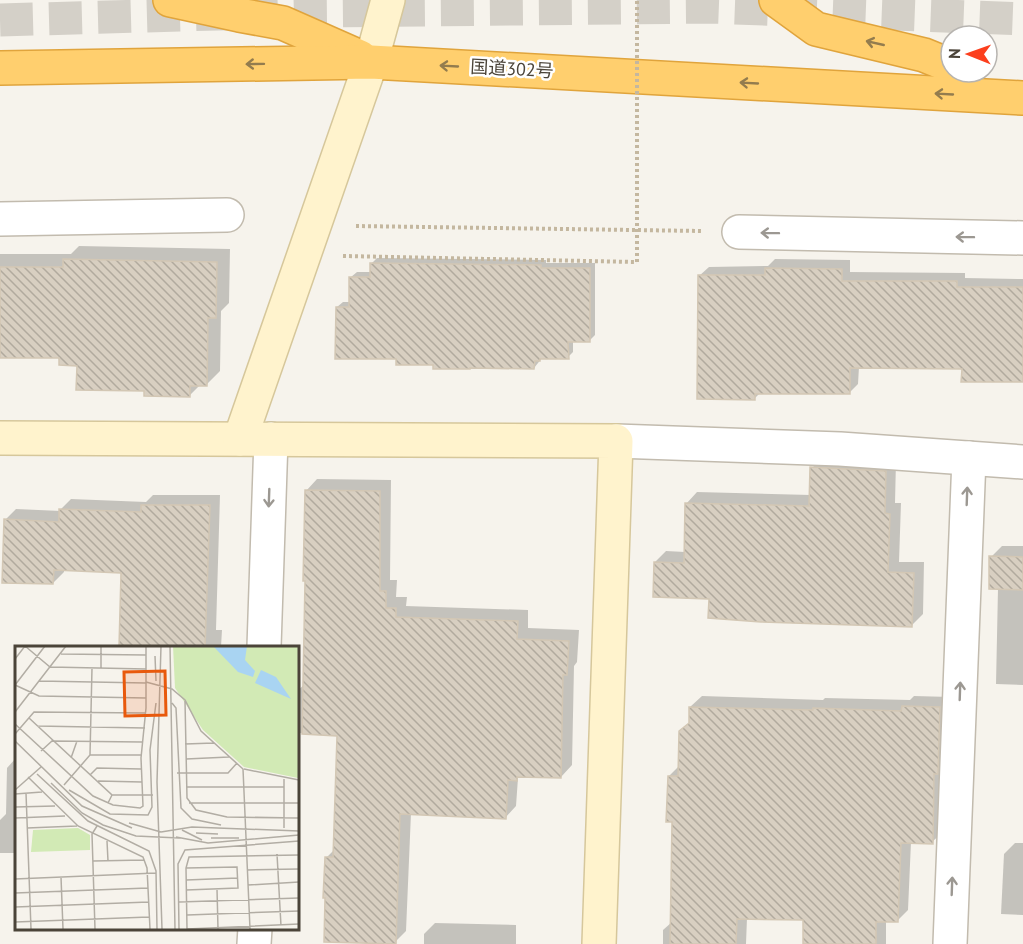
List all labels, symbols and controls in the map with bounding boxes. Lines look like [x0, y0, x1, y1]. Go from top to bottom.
north arrow [939, 24, 999, 84]
one-way arrow [866, 37, 885, 49]
text: N [944, 48, 964, 59]
street label: 国道302号 [470, 55, 554, 82]
one-way arrow [245, 58, 265, 69]
one-way arrow [440, 60, 460, 71]
one-way arrow [739, 77, 759, 88]
one-way arrow [934, 88, 954, 99]
one-way arrow [760, 227, 780, 238]
one-way arrow [955, 231, 975, 243]
one-way arrow [962, 486, 973, 506]
one-way arrow [263, 487, 274, 507]
inset map [15, 646, 298, 929]
one-way arrow [954, 681, 965, 701]
one-way arrow [946, 876, 957, 896]

